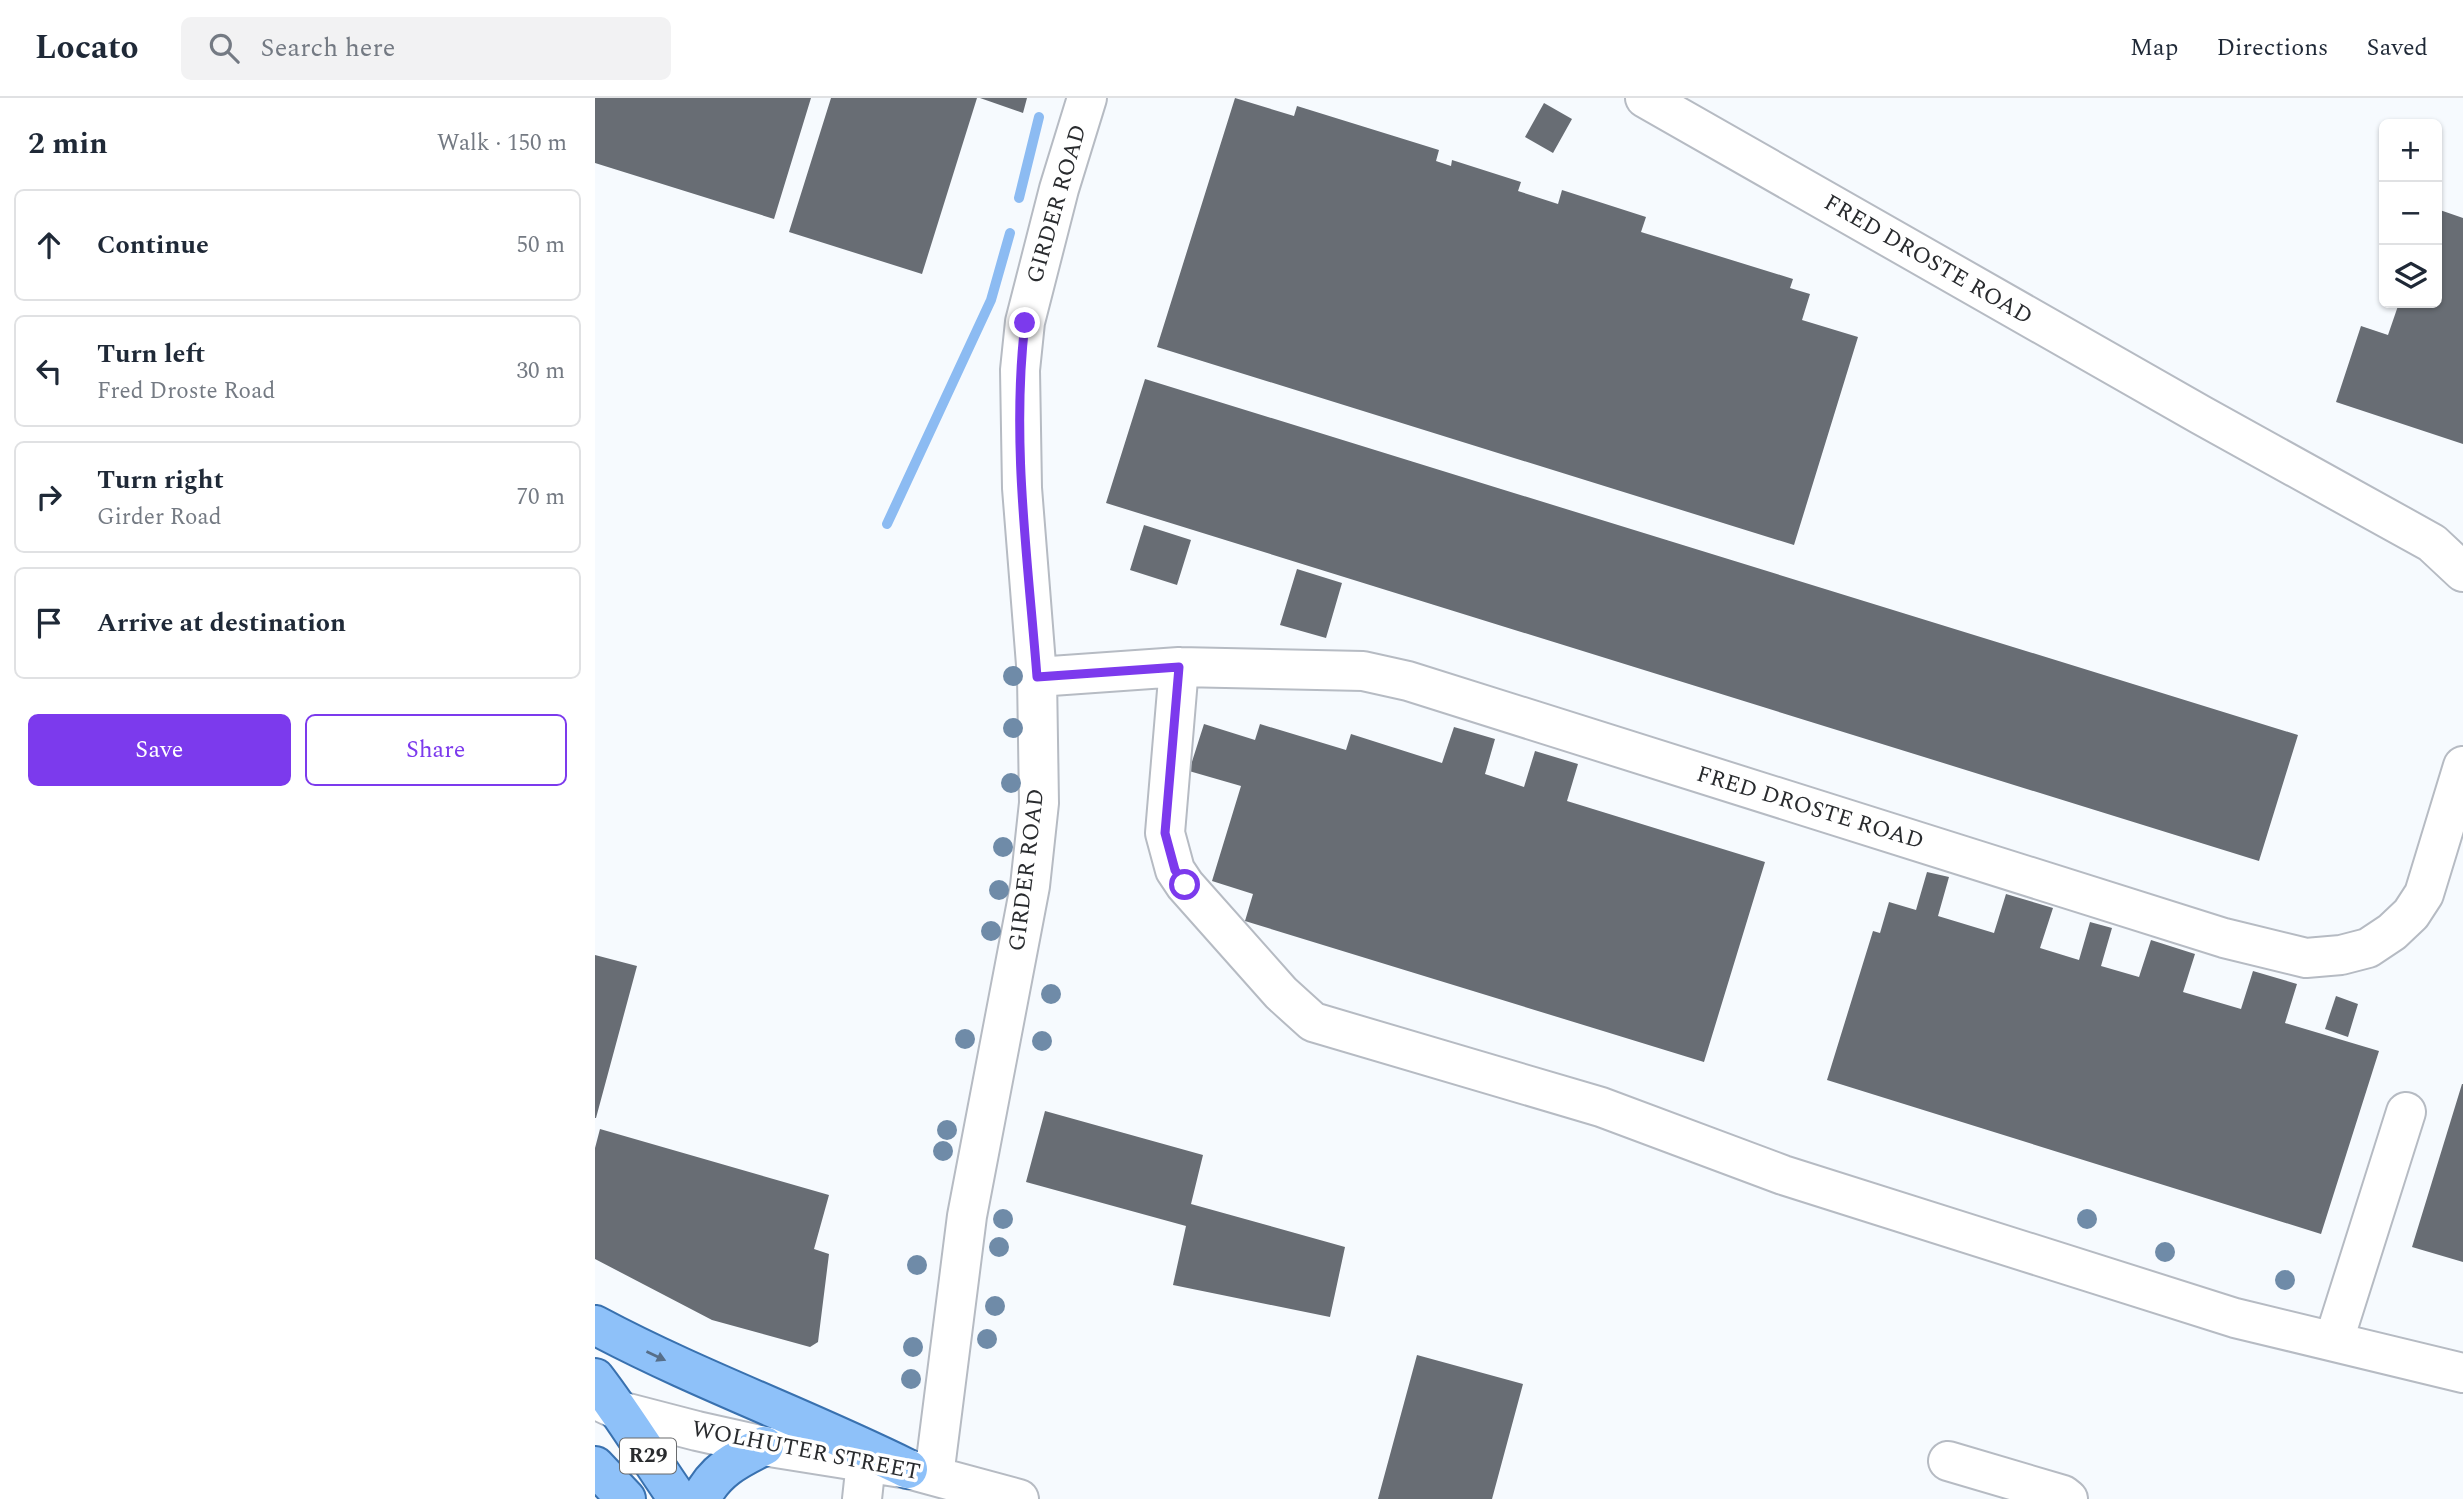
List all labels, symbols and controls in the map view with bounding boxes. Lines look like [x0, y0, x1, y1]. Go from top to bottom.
search box [181, 17, 671, 80]
text: Locato [35, 23, 139, 73]
text: Search here [261, 28, 395, 68]
icon: search [205, 29, 243, 67]
text: Map [2130, 30, 2178, 66]
text: Directions [2216, 30, 2328, 66]
text: Saved [2366, 30, 2428, 66]
map controls [2379, 119, 2442, 308]
button: + [2379, 119, 2442, 182]
street label: GIRDER ROAD [1018, 120, 1096, 288]
text: 2 min [28, 121, 108, 167]
text: Walk · 150 m [437, 126, 567, 161]
button: − [2379, 182, 2442, 245]
street label: FRED DROSTE ROAD [1817, 186, 2039, 334]
text: Continue [97, 225, 209, 265]
icon: ahead [30, 226, 68, 264]
text: 50 m [516, 228, 565, 263]
button: layers [2379, 245, 2442, 308]
route end [1009, 307, 1040, 338]
text: Turn left [97, 334, 205, 374]
icon: left [30, 352, 68, 390]
text: 30 m [516, 354, 565, 389]
text: Fred Droste Road [97, 374, 275, 409]
text: Turn right [97, 460, 224, 500]
icon: right [30, 478, 68, 516]
text: 70 m [516, 480, 565, 515]
text: Girder Road [97, 500, 222, 535]
text: Arrive at destination [97, 603, 346, 643]
icon: arrive [30, 604, 68, 642]
button: Save [28, 714, 291, 786]
button: Share [305, 714, 567, 786]
street label: FRED DROSTE ROAD [1692, 757, 1928, 859]
street label: GIRDER ROAD [1000, 787, 1054, 953]
route start [1169, 869, 1200, 900]
one-way arrow [646, 1350, 666, 1361]
street label: WOLHUTER STREET [689, 1412, 923, 1490]
road number: R29 [620, 1438, 676, 1474]

